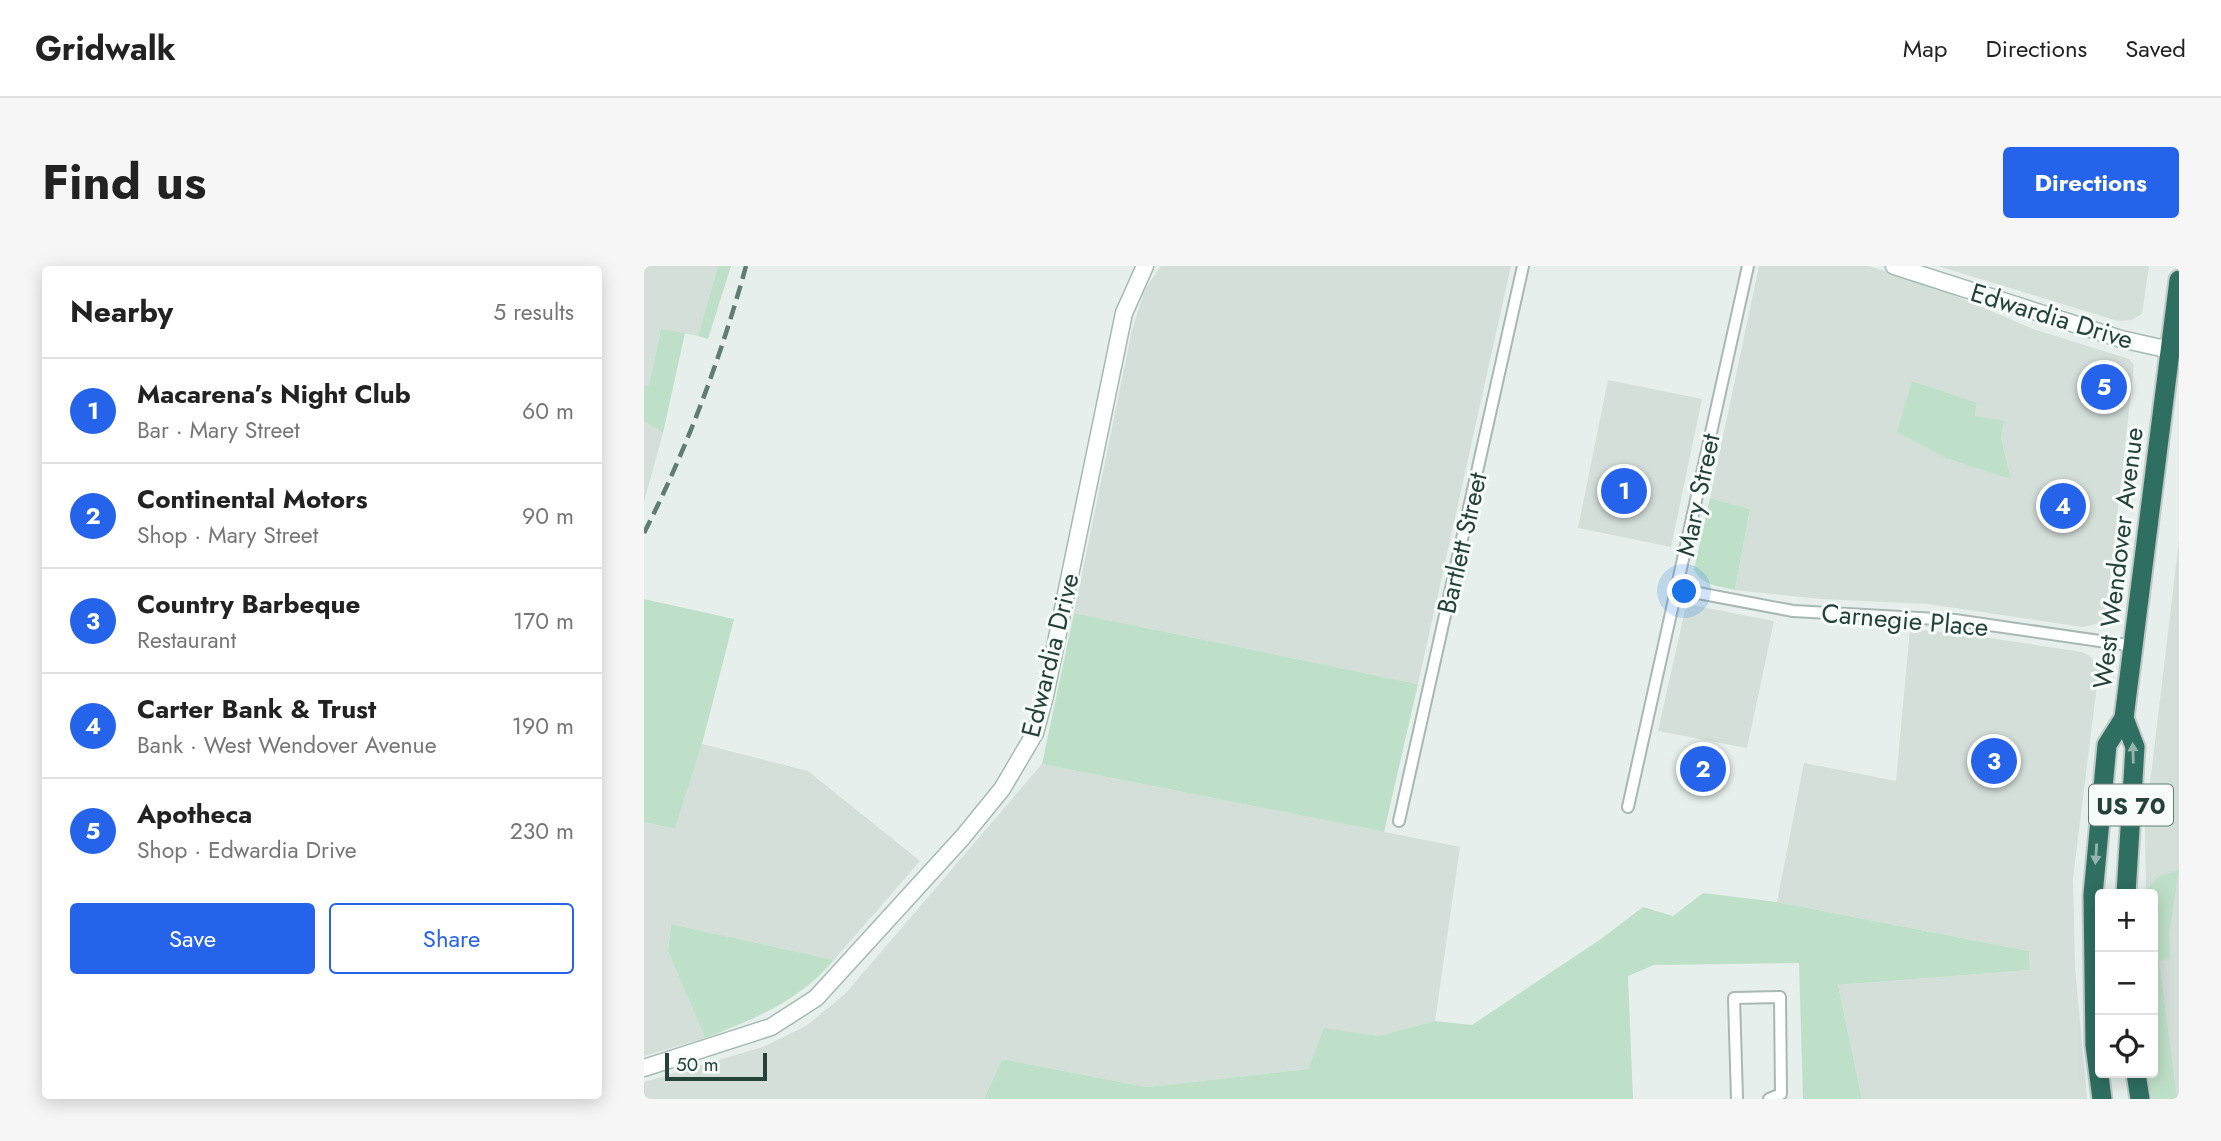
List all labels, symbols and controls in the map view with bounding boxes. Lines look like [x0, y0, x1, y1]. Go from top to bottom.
text: Gridwalk [35, 25, 176, 72]
text: Map [1903, 31, 1948, 66]
text: Directions [1986, 31, 2087, 66]
text: Saved [2125, 31, 2186, 66]
text: Find us [42, 147, 206, 217]
button: Directions [2003, 147, 2179, 218]
street label: Edwardia Drive [1966, 273, 2138, 359]
text: Nearby [70, 290, 173, 333]
text: 5 results [493, 295, 574, 329]
pin: 5 [2081, 361, 2127, 413]
text: Macarena’s Night Club [137, 375, 411, 413]
text: 1 [87, 394, 99, 428]
text: 60 m [522, 394, 574, 428]
text: Bar · Mary Street [137, 413, 300, 447]
street label: West Wendover Avenue [2083, 425, 2153, 691]
street label: Mary Street [1666, 429, 1730, 560]
pin: 1 [1601, 465, 1647, 517]
street label: Bartlett Street [1427, 468, 1497, 617]
text: Continental Motors [137, 480, 368, 518]
pin: 4 [2040, 480, 2086, 532]
text: 2 [85, 499, 101, 533]
text: 90 m [522, 499, 574, 533]
text: Shop · Mary Street [137, 518, 318, 552]
street label: Edwardia Drive [1011, 569, 1089, 741]
your location [1667, 574, 1701, 608]
text: Country Barbeque [137, 585, 360, 623]
street label: Carnegie Place [1820, 594, 1990, 646]
text: 3 [86, 604, 100, 638]
text: 170 m [513, 604, 574, 638]
text: Restaurant [137, 623, 236, 657]
text: Carter Bank & Trust [137, 690, 376, 728]
text: 4 [85, 709, 101, 743]
text: 190 m [512, 709, 574, 743]
text: Bank · West Wendover Avenue [137, 728, 436, 762]
pin: 3 [1971, 735, 2017, 787]
one-way arrow [2128, 742, 2139, 764]
pin: 2 [1680, 743, 1726, 795]
road number: US 70 [2089, 784, 2173, 826]
text: Apotheca [137, 795, 252, 833]
text: 5 [86, 814, 100, 848]
text: 230 m [510, 814, 574, 848]
text: Shop · Edwardia Drive [137, 833, 357, 867]
one-way arrow [2090, 843, 2101, 865]
map controls [2095, 889, 2158, 1078]
button: + [2095, 889, 2158, 952]
button: Save [70, 903, 315, 974]
button: Share [329, 903, 574, 974]
button: − [2095, 952, 2158, 1015]
button: locate [2095, 1015, 2158, 1078]
scale bar [665, 1050, 766, 1082]
text: 50 m [676, 1051, 719, 1078]

